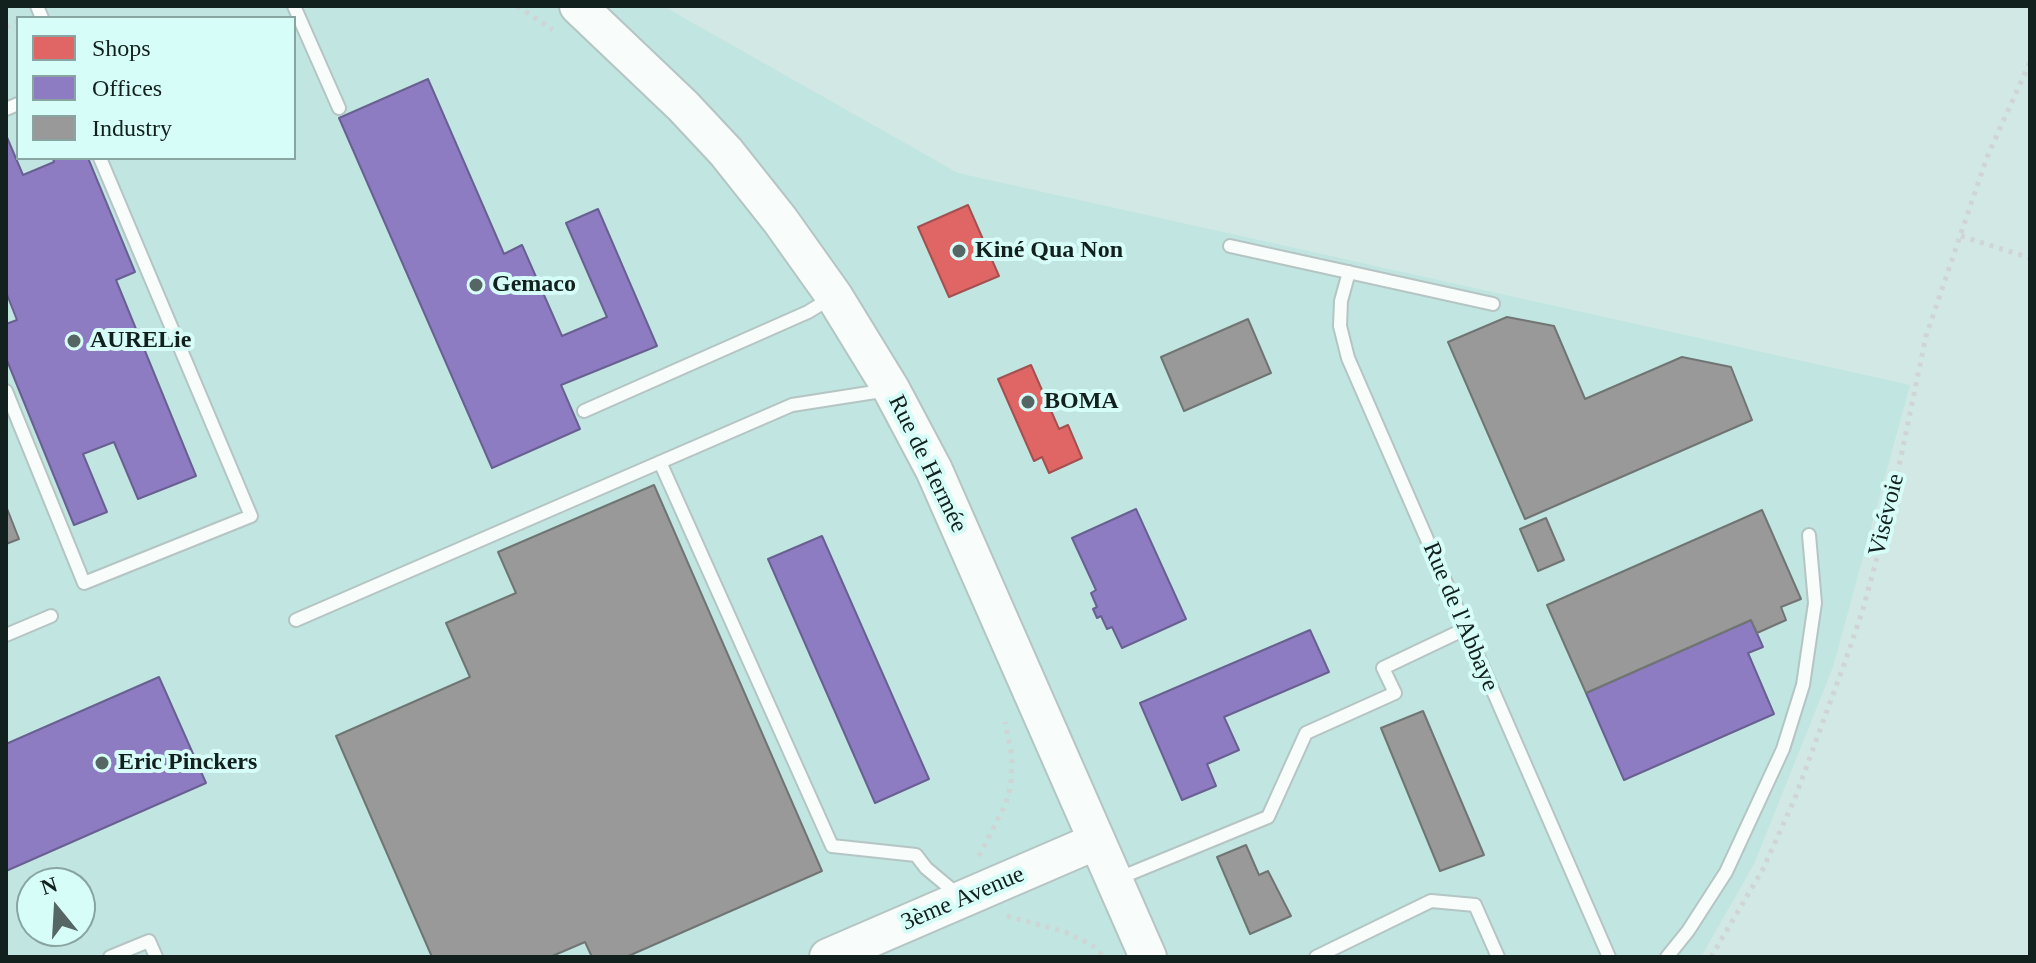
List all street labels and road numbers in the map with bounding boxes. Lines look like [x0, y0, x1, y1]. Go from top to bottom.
street label: Rue de Hermée [881, 391, 973, 537]
street label: Visévoie [1863, 471, 1911, 559]
street label: Rue de l'Abbaye [1416, 538, 1504, 696]
street label: 3ème Avenue [897, 860, 1029, 938]

